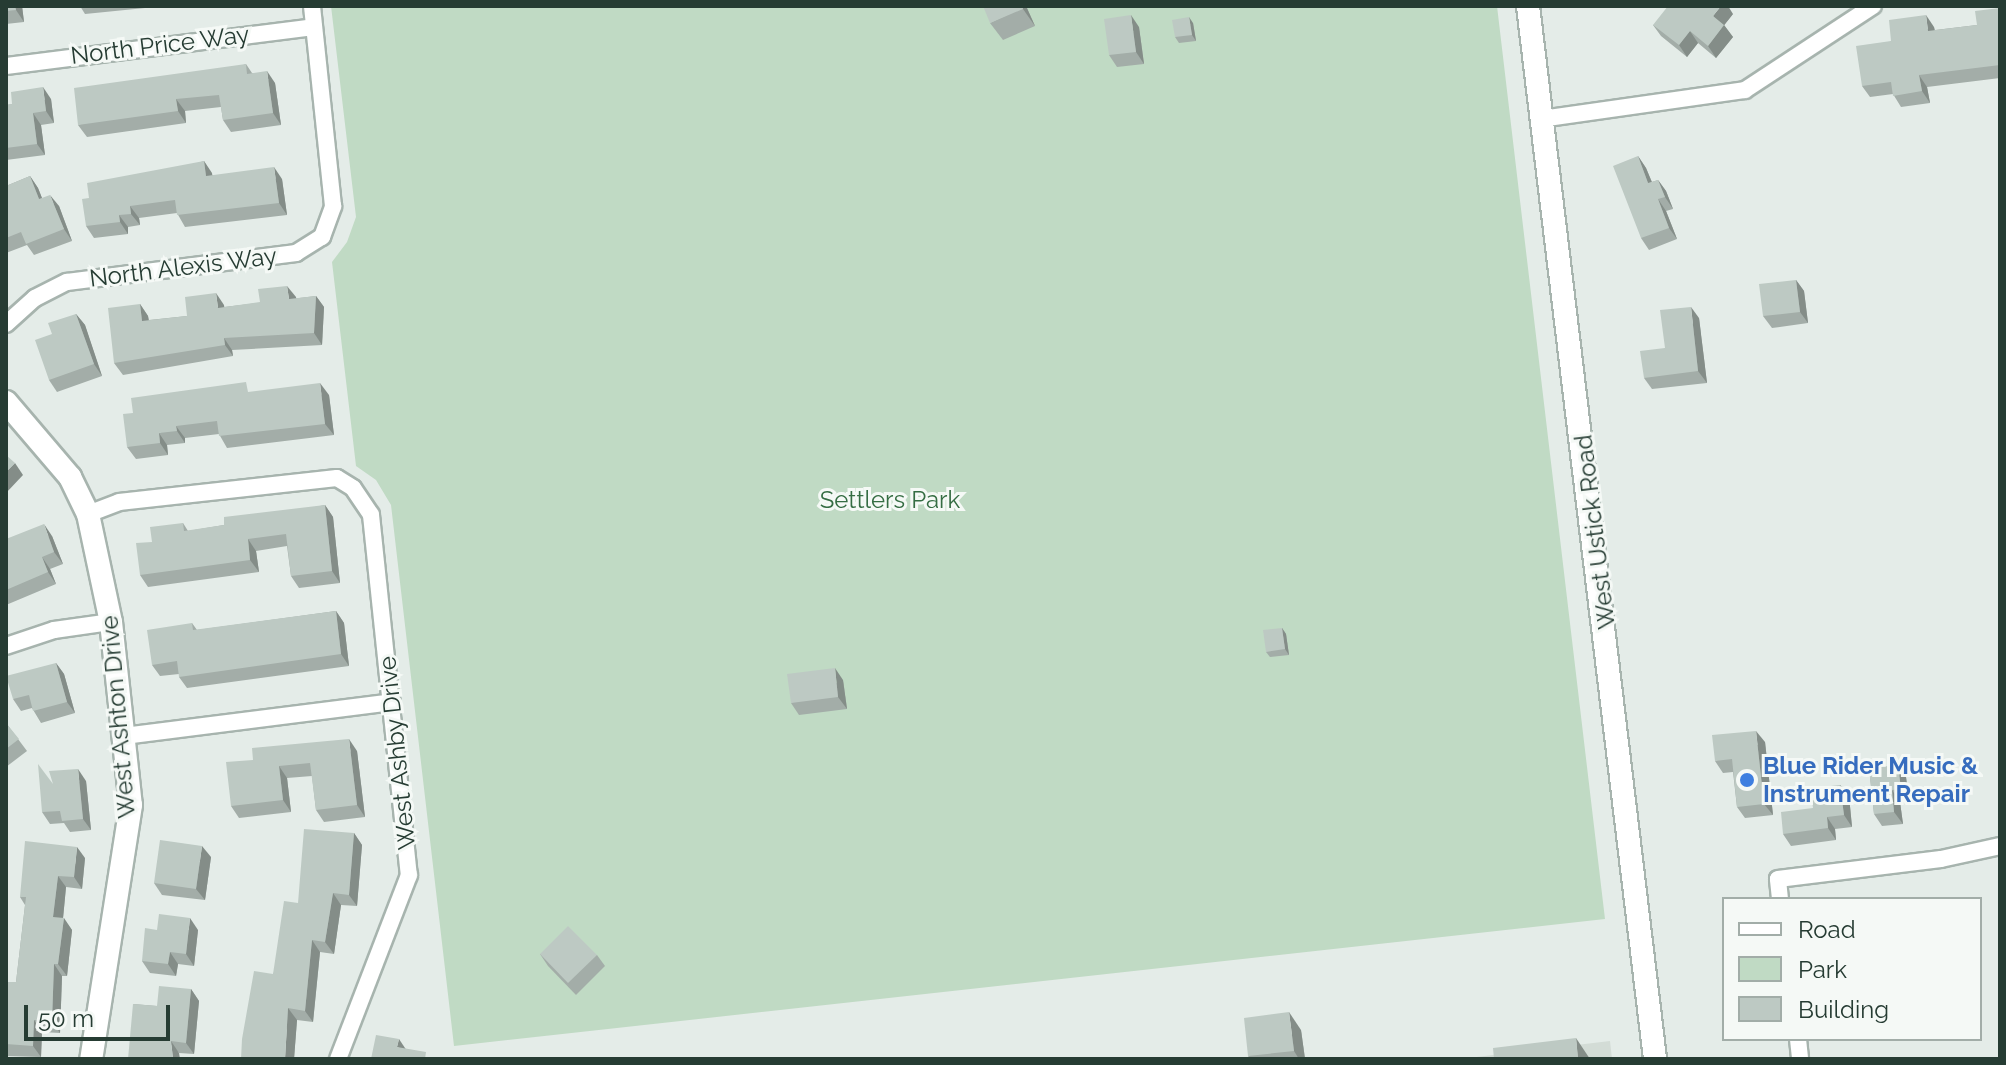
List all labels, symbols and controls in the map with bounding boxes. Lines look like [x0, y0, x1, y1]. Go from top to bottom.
street label: North Price Way [69, 20, 251, 70]
street label: North Alexis Way [87, 241, 279, 293]
street label: West Ustick Road [1569, 433, 1621, 631]
park label: Settlers Park [820, 486, 960, 514]
street label: West Ashton Drive [95, 614, 141, 820]
street label: West Ashby Drive [372, 654, 422, 852]
place label: Blue Rider Music & Instrument Repair [1763, 752, 1979, 808]
marker: Blue Rider Music & Instrument Repair [1738, 771, 1756, 789]
legend [1722, 897, 1982, 1041]
text: Road [1798, 915, 1856, 944]
text: Park [1798, 955, 1847, 984]
scale bar [28, 989, 174, 1039]
text: Building [1798, 995, 1889, 1024]
text: 50 m [38, 1004, 94, 1033]

